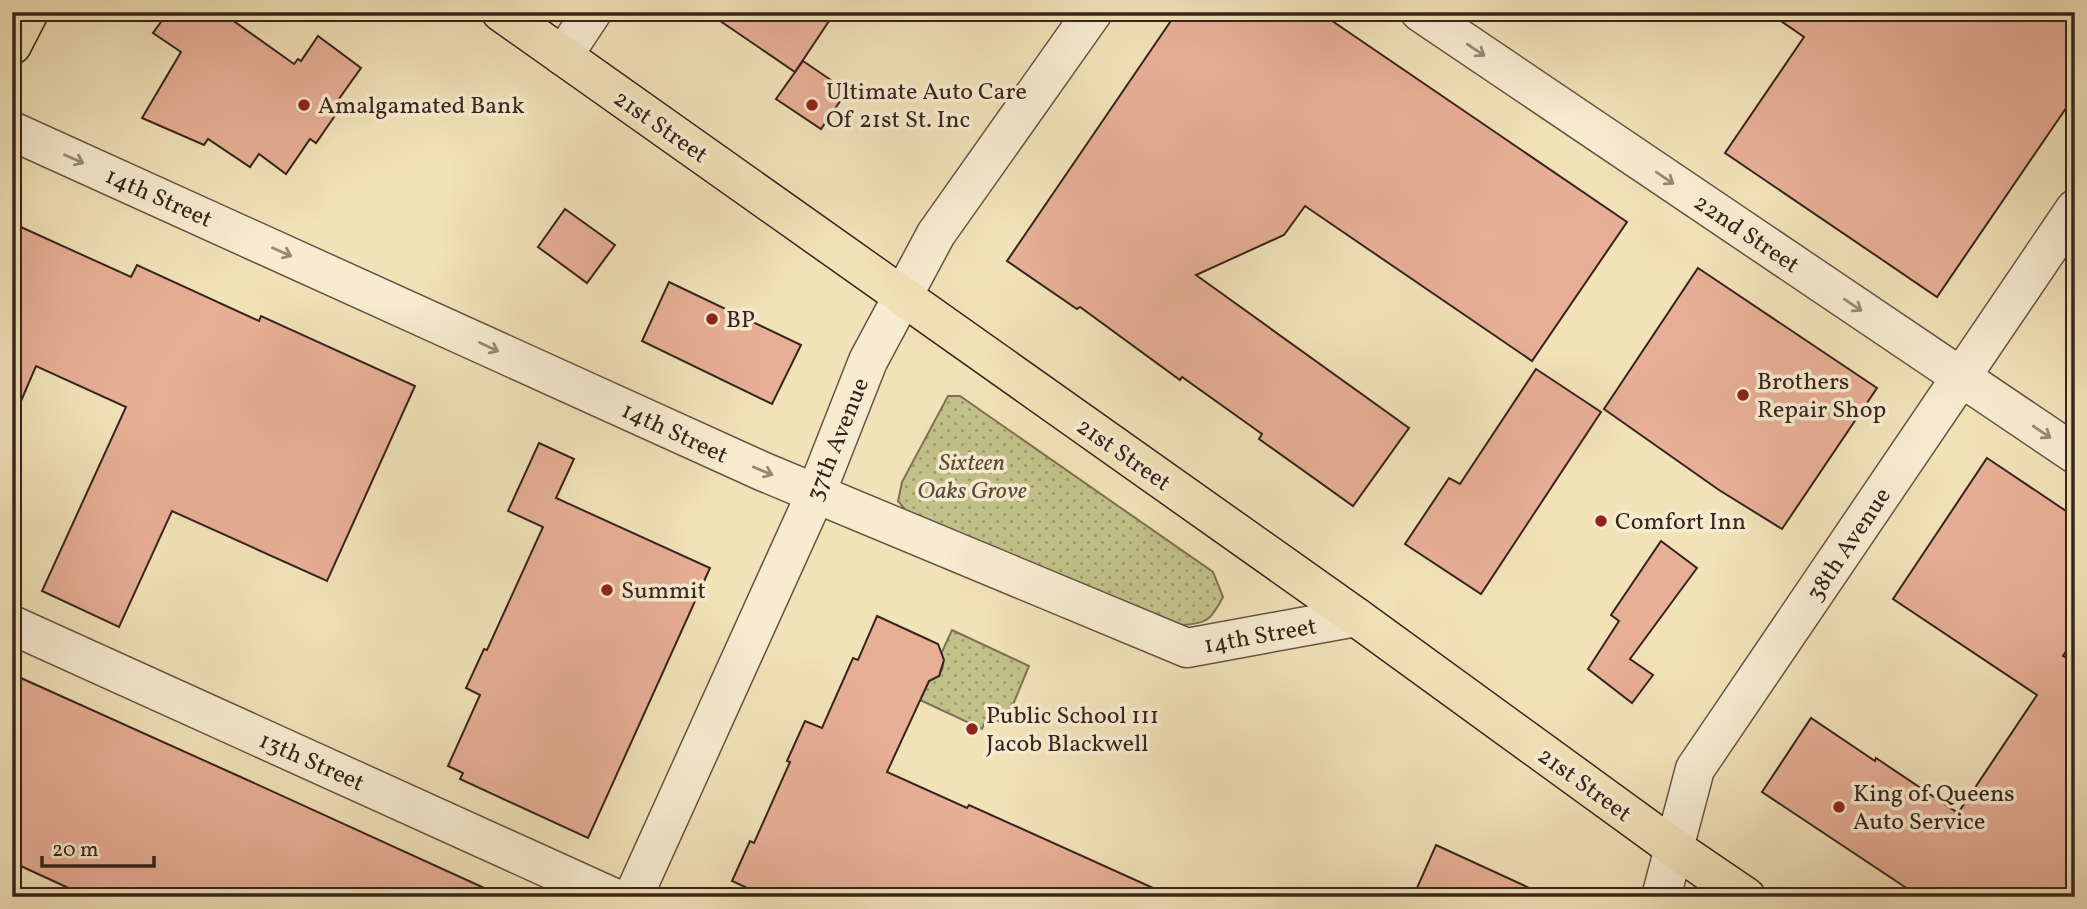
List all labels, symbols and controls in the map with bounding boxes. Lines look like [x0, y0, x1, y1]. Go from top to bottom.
one-way arrow [1466, 43, 1485, 58]
place label: Ultimate Auto Care Of 21st St. Inc [826, 76, 1027, 138]
street label: 21st Street [606, 83, 714, 173]
place label: Amalgamated Bank [318, 90, 525, 124]
marker: Amalgamated Bank [296, 97, 312, 113]
marker: Ultimate Auto Care Of 21st St. Inc [804, 97, 820, 113]
one-way arrow [63, 153, 85, 166]
street label: 14th Street [99, 160, 217, 238]
one-way arrow [1655, 171, 1674, 185]
street label: 22nd Street [1686, 187, 1806, 283]
one-way arrow [271, 246, 292, 259]
one-way arrow [1843, 298, 1863, 312]
place label: BP [726, 304, 755, 338]
marker: BP [704, 311, 720, 327]
one-way arrow [478, 341, 499, 354]
place label: Brothers Repair Shop [1757, 366, 1886, 428]
street label: 37th Avenue [799, 373, 879, 506]
marker: Brothers Repair Shop [1735, 387, 1751, 403]
street label: 14th Street [615, 394, 733, 473]
street label: 21st Street [1069, 411, 1177, 501]
one-way arrow [2032, 425, 2051, 440]
park label: Sixteen Oaks Grove [917, 447, 1027, 509]
one-way arrow [751, 466, 773, 479]
street label: 38th Avenue [1799, 481, 1900, 609]
place label: Comfort Inn [1615, 506, 1746, 540]
marker: Comfort Inn [1593, 513, 1609, 529]
place label: Summit [621, 575, 706, 609]
marker: Summit [599, 582, 615, 598]
street label: 14th Street [1201, 610, 1319, 664]
place label: Public School 111 Jacob Blackwell [986, 700, 1159, 762]
marker: Public School 111 Jacob Blackwell [964, 721, 980, 737]
street label: 13th Street [253, 725, 369, 801]
street label: 21st Street [1530, 740, 1638, 831]
place label: King of Queens Auto Service [1853, 778, 2015, 840]
marker: King of Queens Auto Service [1831, 799, 1847, 815]
scale bar [42, 825, 154, 869]
text: 20 m [52, 836, 98, 865]

